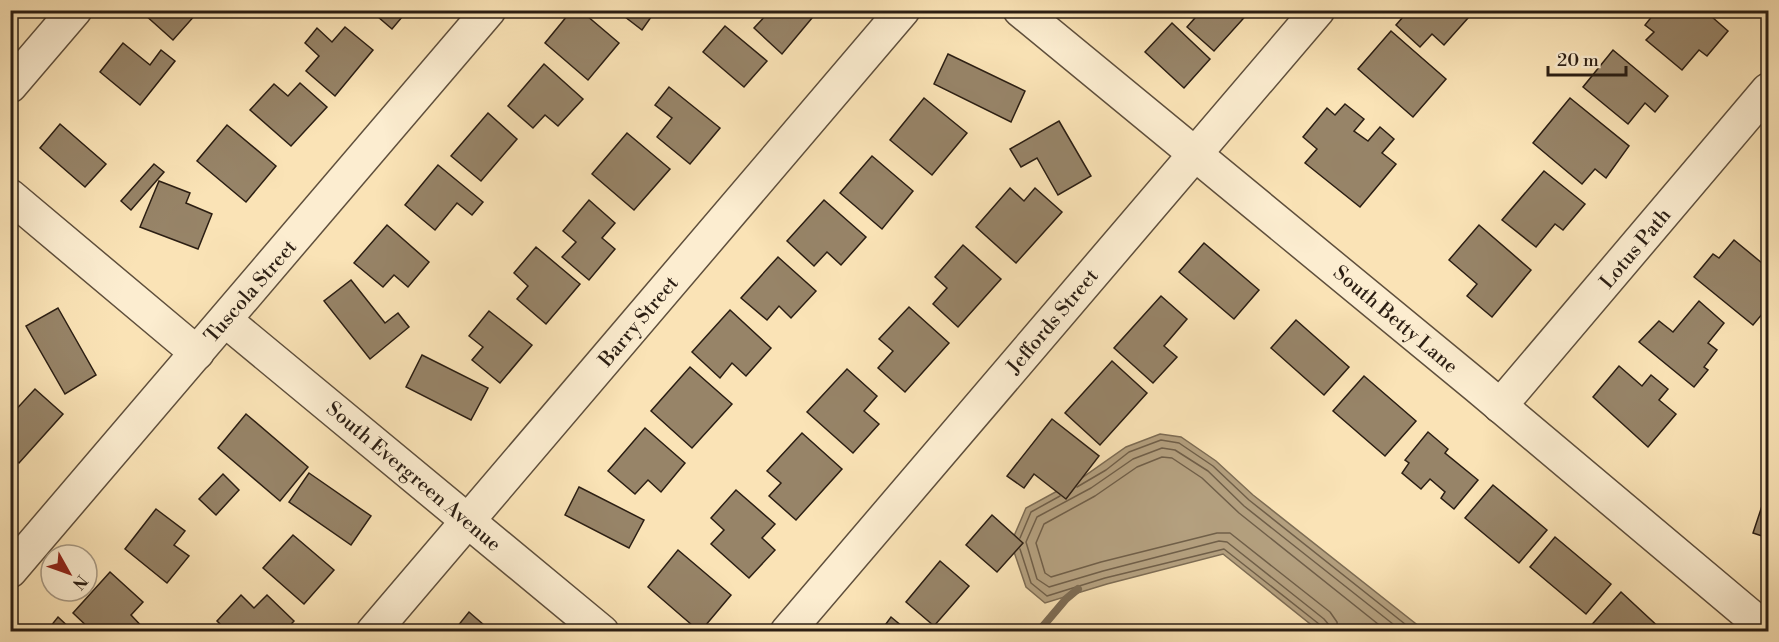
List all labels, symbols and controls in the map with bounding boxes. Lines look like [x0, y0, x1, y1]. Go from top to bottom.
scale bar [1548, 39, 1626, 77]
text: 20 m [1557, 49, 1599, 72]
street label: Lotus Path [1595, 203, 1677, 294]
street label: Tuscola Street [200, 235, 303, 349]
street label: South Betty Lane [1328, 261, 1462, 380]
street label: Jeffords Street [1001, 264, 1104, 380]
street label: Barry Street [593, 272, 684, 373]
street label: South Evergreen Avenue [321, 397, 505, 558]
north arrow [39, 543, 99, 603]
text: N [68, 571, 91, 594]

